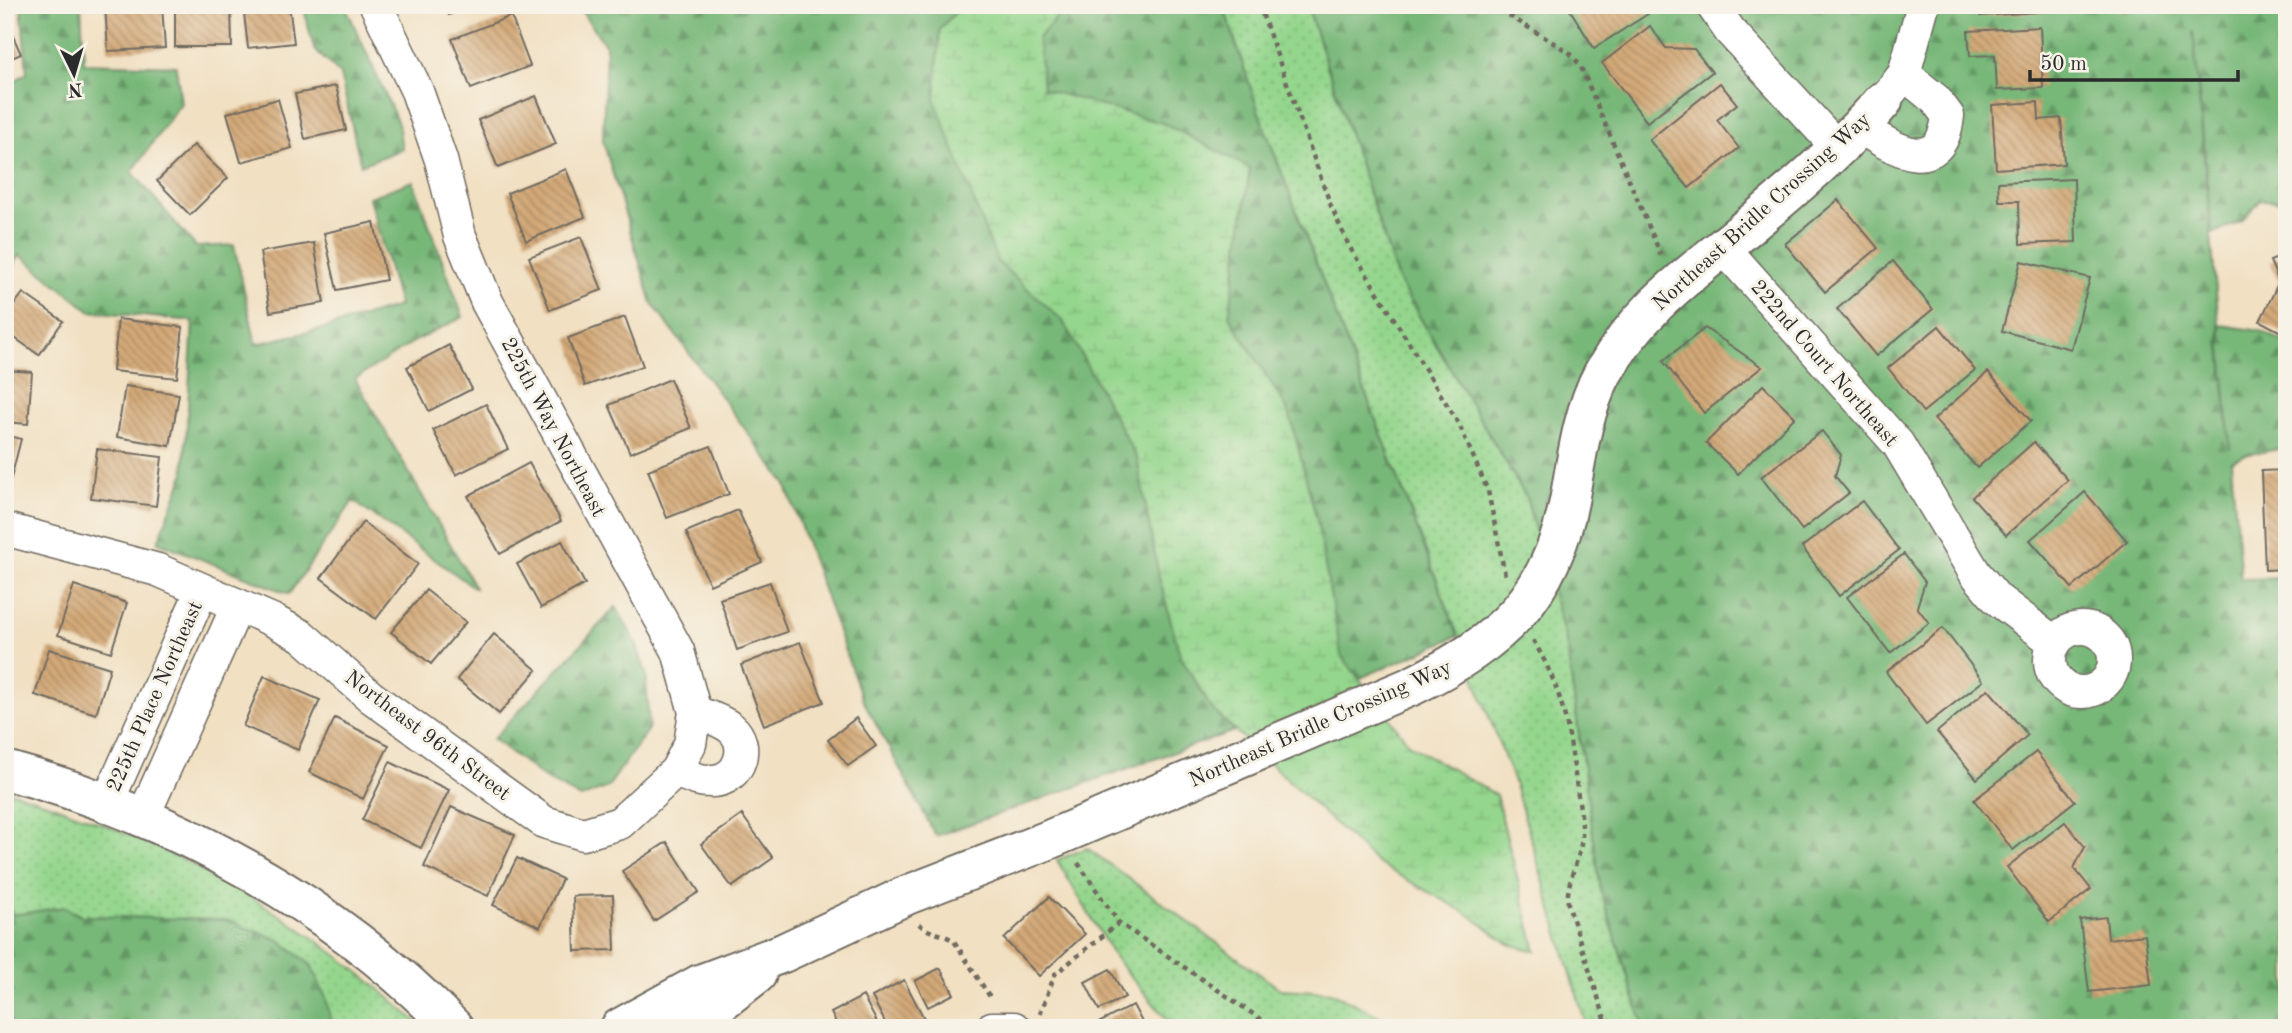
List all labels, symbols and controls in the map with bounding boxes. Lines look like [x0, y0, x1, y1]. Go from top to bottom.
north arrow [38, 38, 108, 108]
scale bar [2030, 38, 2238, 82]
text: 50 m [2040, 54, 2087, 75]
text: N [67, 78, 83, 99]
street label: Northeast Bridle Crossing Way [1649, 109, 1875, 315]
street label: 222nd Court Northeast [1746, 277, 1902, 451]
street label: 225th Way Northeast [497, 335, 609, 521]
street label: 225th Place Northeast [104, 598, 207, 795]
street label: Northeast Bridle Crossing Way [1186, 657, 1455, 792]
street label: Northeast 96th Street [341, 667, 514, 805]

